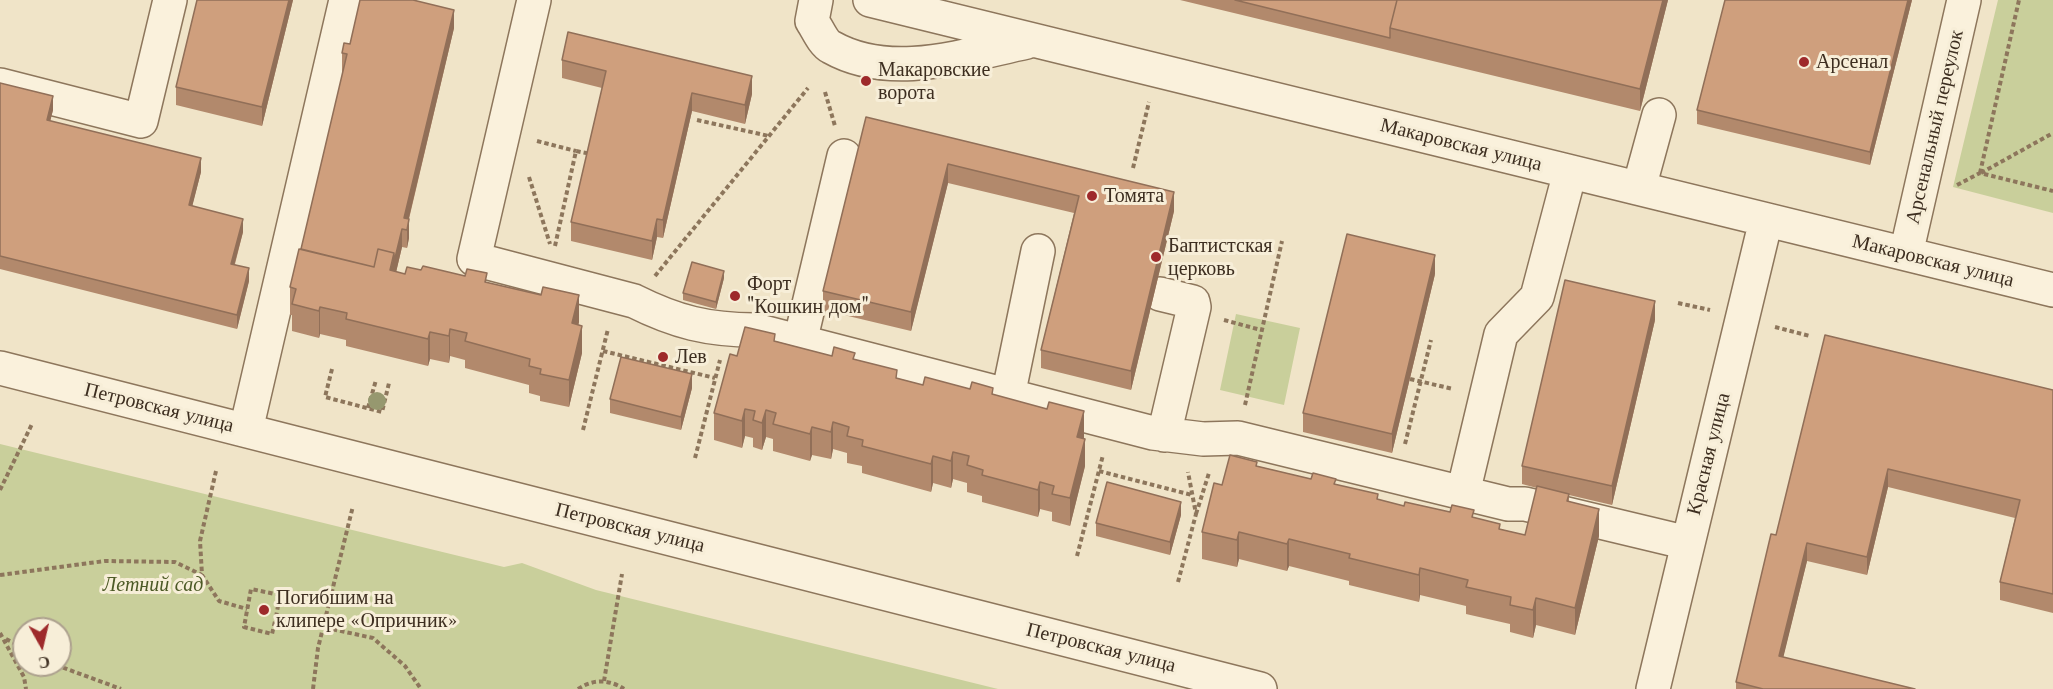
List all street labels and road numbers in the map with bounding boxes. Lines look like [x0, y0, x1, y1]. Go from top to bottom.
street label: Арсенальный переулок [1901, 28, 1969, 226]
street label: Макаровская улица [1378, 113, 1544, 177]
street label: Макаровская улица [1850, 229, 2016, 293]
street label: Петровская улица [82, 378, 236, 438]
street label: Красная улица [1682, 390, 1736, 518]
street label: Петровская улица [553, 498, 707, 558]
street label: Петровская улица [1024, 618, 1178, 678]

